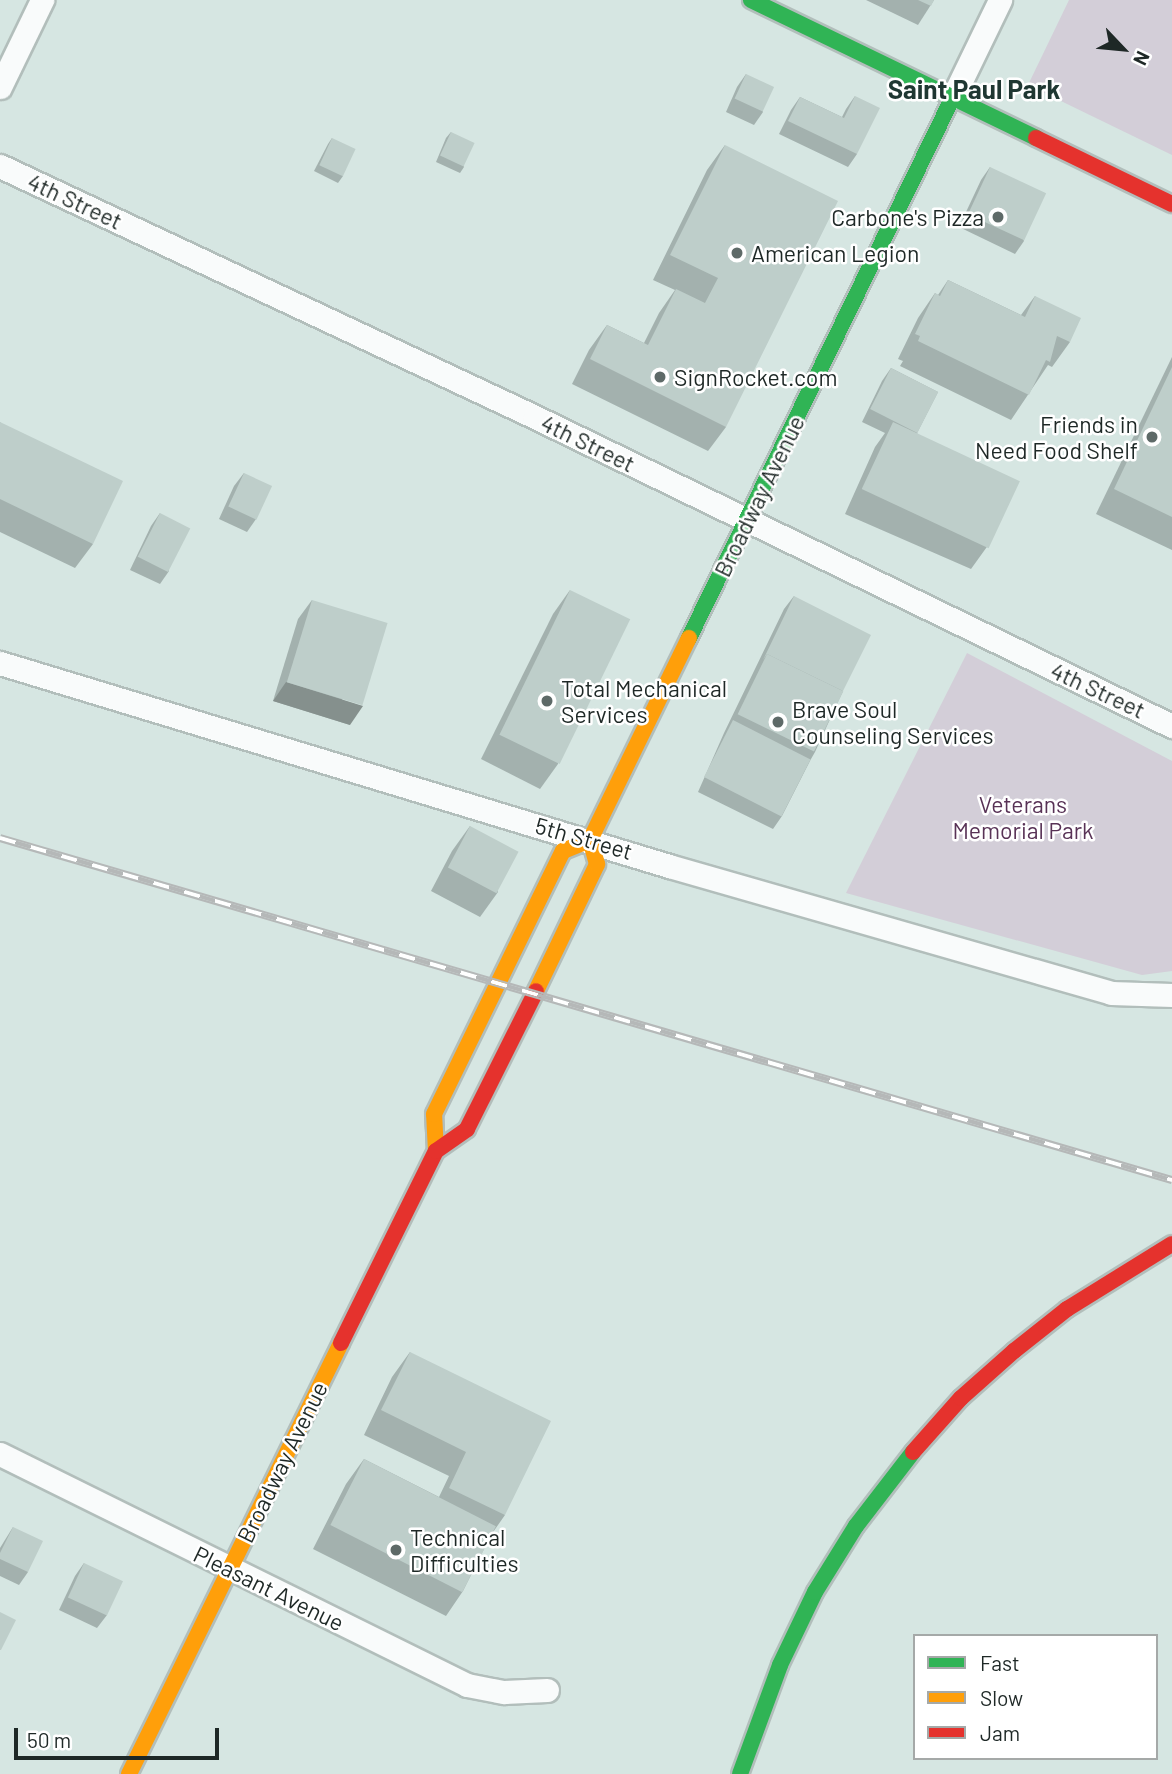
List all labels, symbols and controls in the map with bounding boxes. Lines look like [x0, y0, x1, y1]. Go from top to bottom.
north arrow [1088, 14, 1158, 84]
text: N [1129, 48, 1155, 69]
district label: Saint Paul Park [888, 73, 1060, 105]
street label: 4th Street [23, 167, 127, 235]
place label: Carbone's Pizza [831, 203, 984, 231]
marker: Carbone's Pizza [990, 209, 1006, 225]
place label: American Legion [751, 239, 919, 267]
marker: American Legion [729, 245, 745, 261]
place label: SignRocket.com [674, 363, 837, 391]
marker: SignRocket.com [652, 369, 668, 385]
street label: 4th Street [537, 408, 639, 478]
place label: Friends in Need Food Shelf [975, 410, 1138, 464]
street label: Broadway Avenue [708, 411, 810, 581]
marker: Friends in Need Food Shelf [1144, 429, 1160, 445]
street label: 4th Street [1046, 656, 1150, 724]
place label: Total Mechanical Services [561, 674, 727, 728]
marker: Total Mechanical Services [539, 693, 555, 709]
place label: Brave Soul Counseling Services [792, 695, 993, 749]
marker: Brave Soul Counseling Services [770, 714, 786, 730]
park label: Veterans Memorial Park [952, 790, 1094, 844]
street label: 5th Street [532, 811, 636, 865]
street label: Broadway Avenue [231, 1377, 333, 1547]
place label: Technical Difficulties [410, 1523, 519, 1577]
street label: Pleasant Avenue [189, 1540, 349, 1636]
marker: Technical Difficulties [388, 1542, 404, 1558]
legend [913, 1634, 1158, 1760]
text: Fast [980, 1650, 1020, 1675]
text: Slow [980, 1685, 1023, 1710]
scale bar [18, 1714, 222, 1758]
text: Jam [980, 1720, 1020, 1745]
text: 50 m [27, 1727, 71, 1752]

